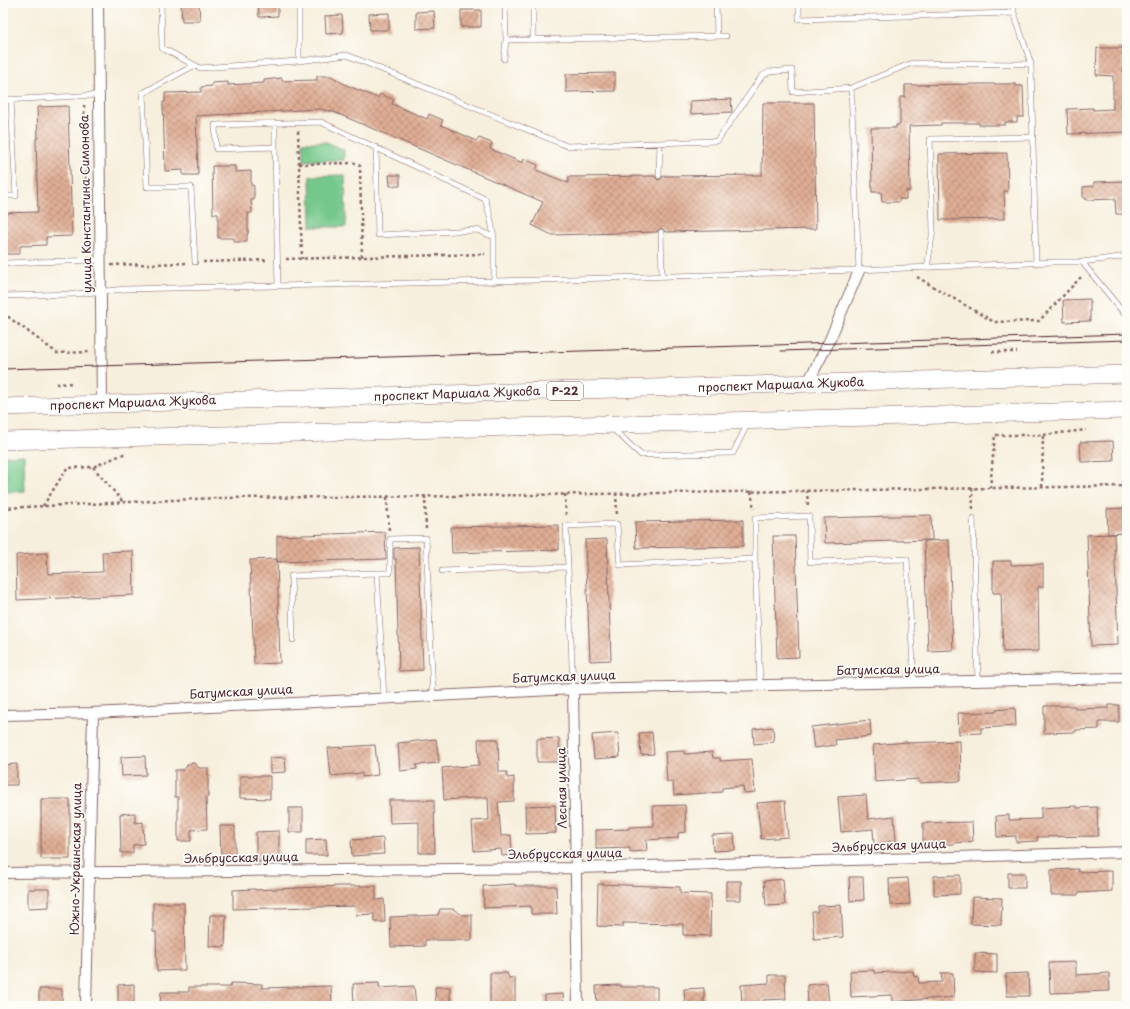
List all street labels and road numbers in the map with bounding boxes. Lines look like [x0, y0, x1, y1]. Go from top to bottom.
street label: улица Константина Симонова [74, 114, 96, 293]
street label: проспект Маршала Жукова [698, 372, 865, 396]
street label: проспект Маршала Жукова [374, 381, 541, 405]
road number: Р-22 [547, 382, 583, 400]
street label: проспект Маршала Жукова [50, 390, 217, 414]
street label: Батумская улица [836, 659, 940, 679]
street label: Батумская улица [512, 665, 616, 687]
street label: Батумская улица [189, 679, 294, 703]
street label: Лесная улица [551, 747, 571, 829]
street label: Южно-Украинская улица [65, 782, 85, 935]
street label: Эльбрусская улица [831, 834, 947, 856]
street label: Эльбрусская улица [508, 843, 623, 863]
street label: Эльбрусская улица [184, 847, 299, 867]

